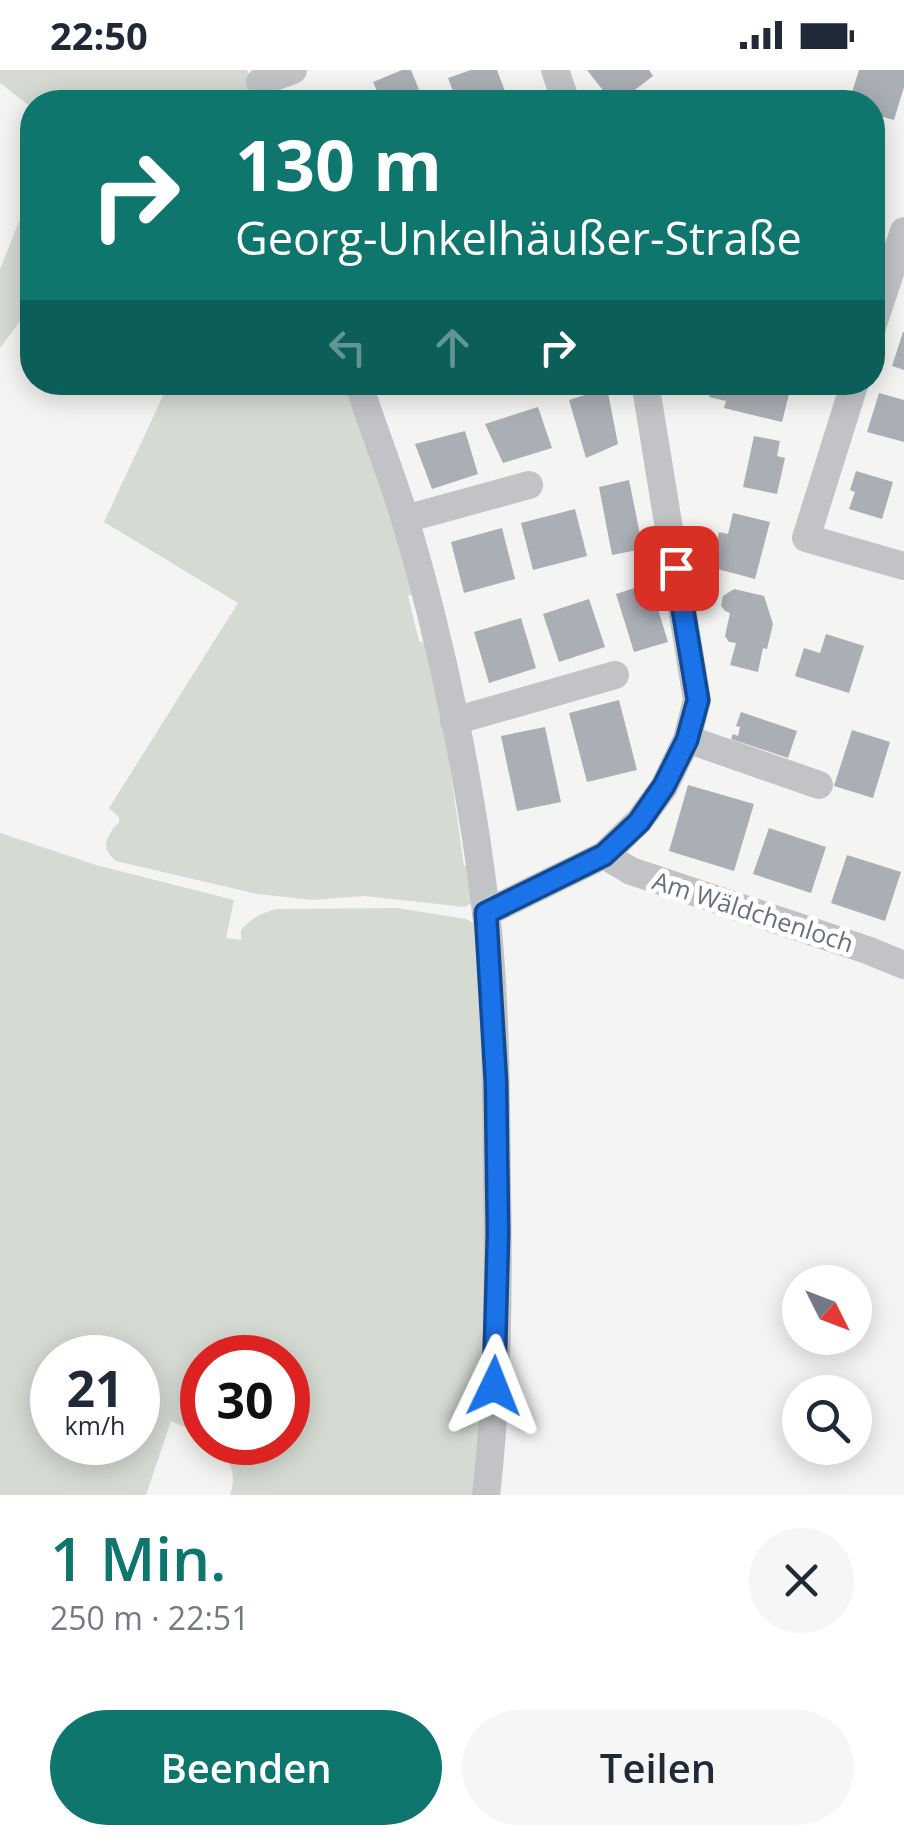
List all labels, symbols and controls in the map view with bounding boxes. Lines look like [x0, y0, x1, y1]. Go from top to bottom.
text: 22:50 [50, 9, 148, 61]
text: 130 m [235, 116, 442, 212]
icon: right [70, 130, 200, 260]
text: Georg-Unkelhäußer-Straße [235, 207, 802, 268]
icon: left [320, 320, 375, 375]
icon: ahead [425, 320, 480, 375]
icon: right [530, 320, 585, 375]
pin [634, 526, 719, 611]
icon: arrive [649, 541, 704, 596]
street label: Am Wäldchenloch [648, 863, 858, 960]
north arrow [782, 1265, 872, 1355]
map controls [782, 1265, 872, 1465]
position arrow [442, 1334, 546, 1438]
speed limit sign: 30 [180, 1335, 310, 1465]
text: 21 [66, 1354, 124, 1422]
button: search [782, 1375, 872, 1465]
text: km/h [65, 1408, 125, 1442]
text: 1 Min. [50, 1517, 226, 1599]
button: close [749, 1528, 854, 1633]
text: 250 m · 22:51 [50, 1596, 249, 1639]
button: Beenden [50, 1710, 442, 1825]
button: Teilen [462, 1710, 854, 1825]

